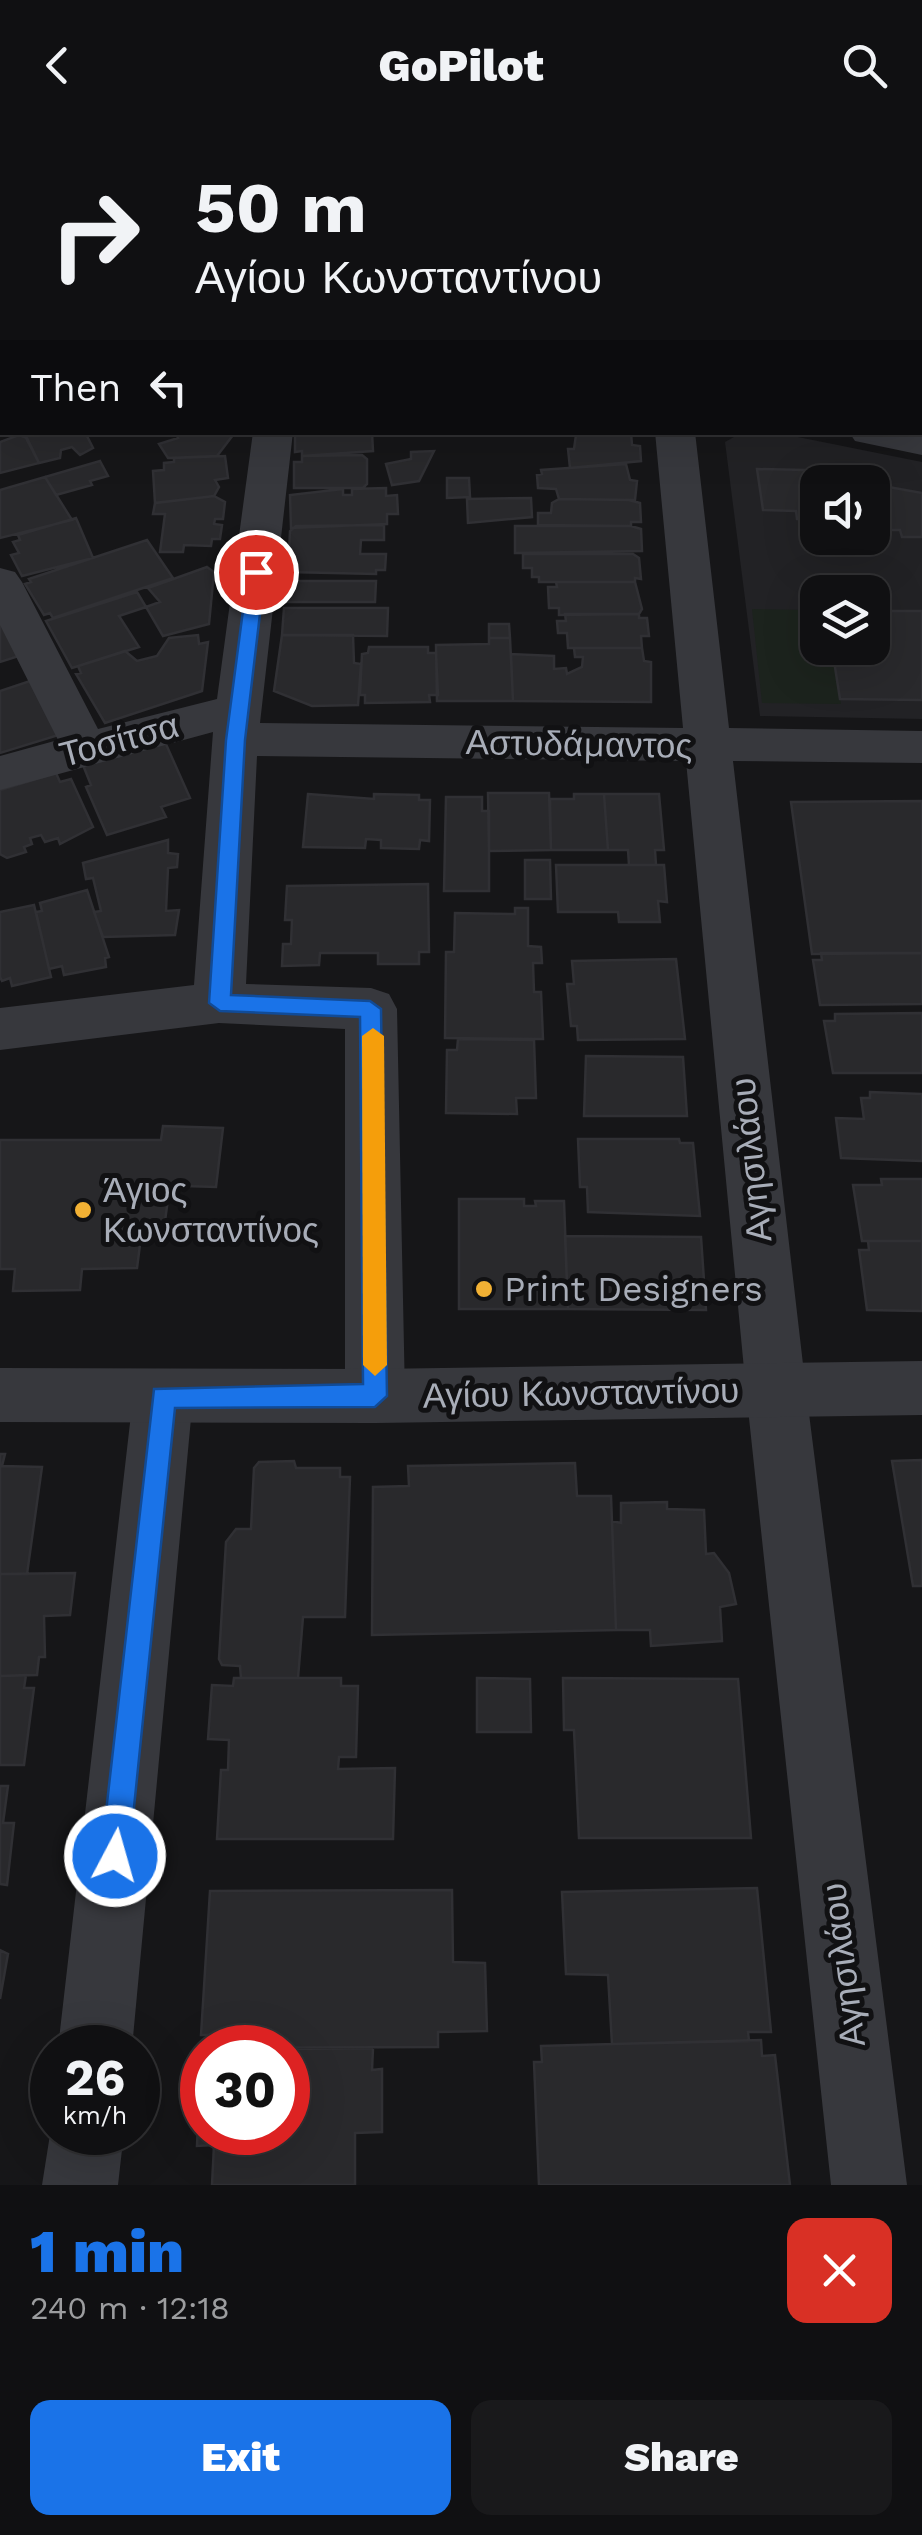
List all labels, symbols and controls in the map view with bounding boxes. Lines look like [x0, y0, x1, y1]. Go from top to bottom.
icon: back [30, 38, 85, 93]
icon: search [837, 38, 892, 93]
text: GoPilot [378, 39, 544, 92]
text: 50 m [195, 167, 367, 249]
icon: right [30, 170, 160, 300]
text: Αγίου Κωνσταντίνου [195, 251, 602, 304]
icon: left [141, 360, 196, 415]
text: Then [30, 366, 121, 410]
map controls [800, 465, 890, 665]
button: sound [800, 465, 890, 555]
pin [214, 530, 299, 615]
icon: arrive [229, 545, 284, 600]
button: layers [800, 575, 890, 665]
street label: Τοσίτσα [55, 704, 183, 776]
street label: Αστυδάμαντος [465, 721, 693, 767]
street label: Αγησιλάου [721, 1076, 781, 1244]
place label: Άγιος Κωνσταντίνος [103, 1169, 319, 1251]
marker: Άγιος Κωνσταντίνος [72, 1199, 94, 1221]
place label: Print Designers [504, 1268, 763, 1310]
marker: Print Designers [473, 1278, 495, 1300]
street label: Αγίου Κωνσταντίνου [422, 1369, 740, 1417]
position arrow [63, 1804, 167, 1908]
street label: Αγησιλάου [812, 1881, 874, 2049]
speed limit sign: 30 [180, 2025, 310, 2155]
text: 26 [65, 2048, 125, 2107]
text: km/h [63, 2101, 127, 2130]
text: 1 min [30, 2216, 184, 2287]
button: close [787, 2218, 892, 2323]
text: 240 m · 12:18 [30, 2289, 230, 2327]
button: Exit [30, 2400, 451, 2515]
button: Share [471, 2400, 892, 2515]

